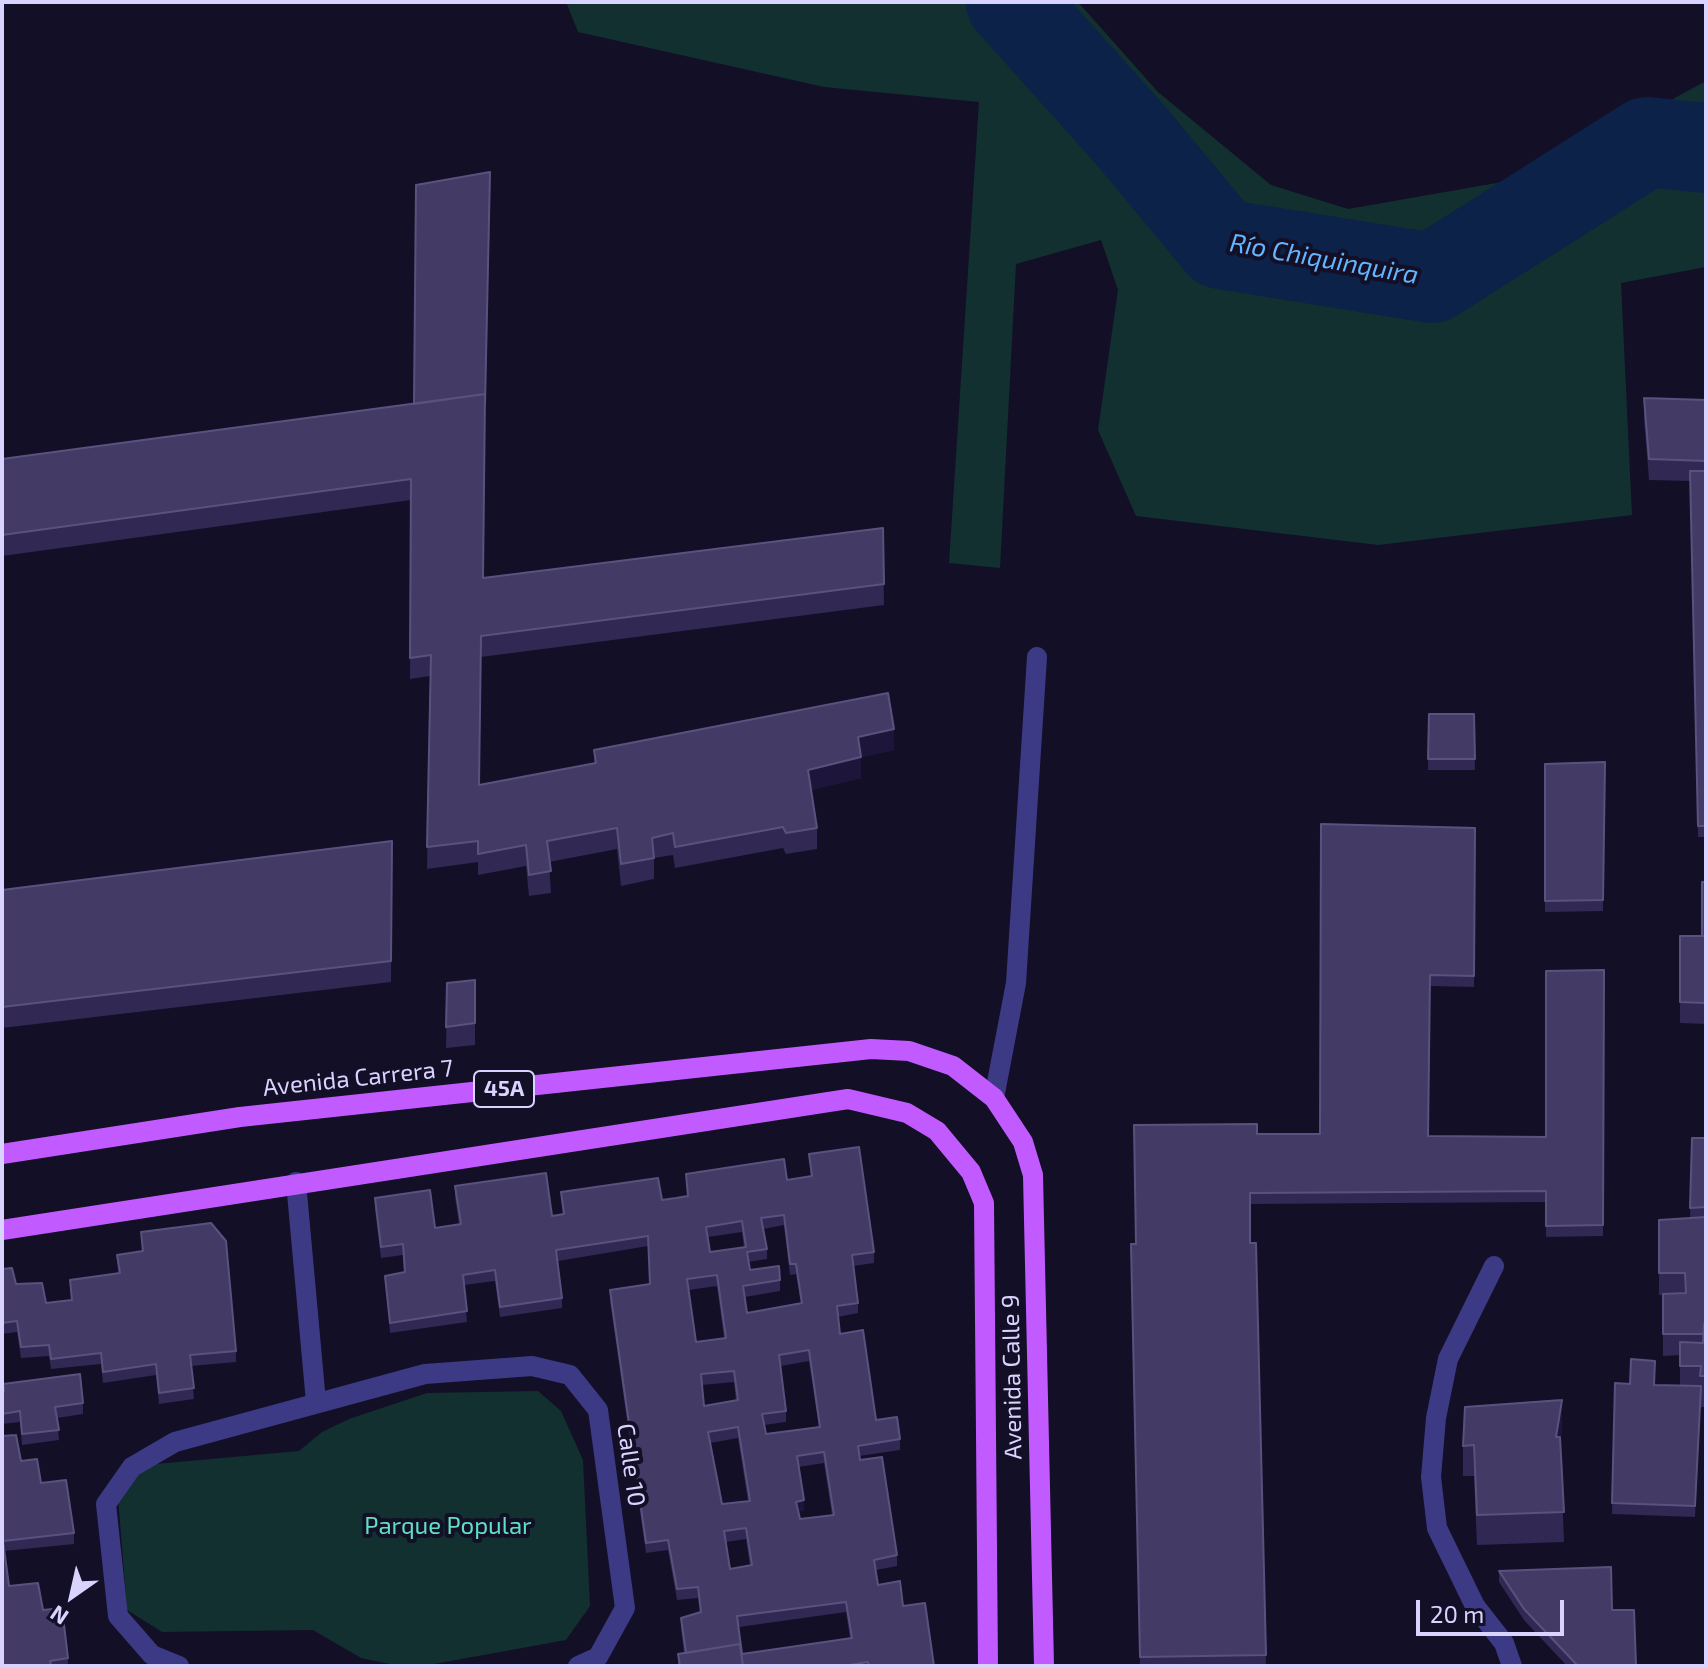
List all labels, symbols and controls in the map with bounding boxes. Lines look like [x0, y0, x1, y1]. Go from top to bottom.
water label: Río Chiquinquira [1227, 227, 1421, 291]
street label: Avenida Carrera 7 [261, 1054, 455, 1102]
road number: 45A [474, 1071, 534, 1107]
street label: Avenida Calle 9 [996, 1294, 1028, 1460]
street label: Calle 10 [611, 1422, 651, 1508]
park label: Parque Popular [364, 1512, 532, 1540]
north arrow [32, 1556, 112, 1636]
scale bar [1420, 1584, 1568, 1634]
text: 20 m [1430, 1599, 1484, 1628]
text: N [45, 1601, 72, 1631]

